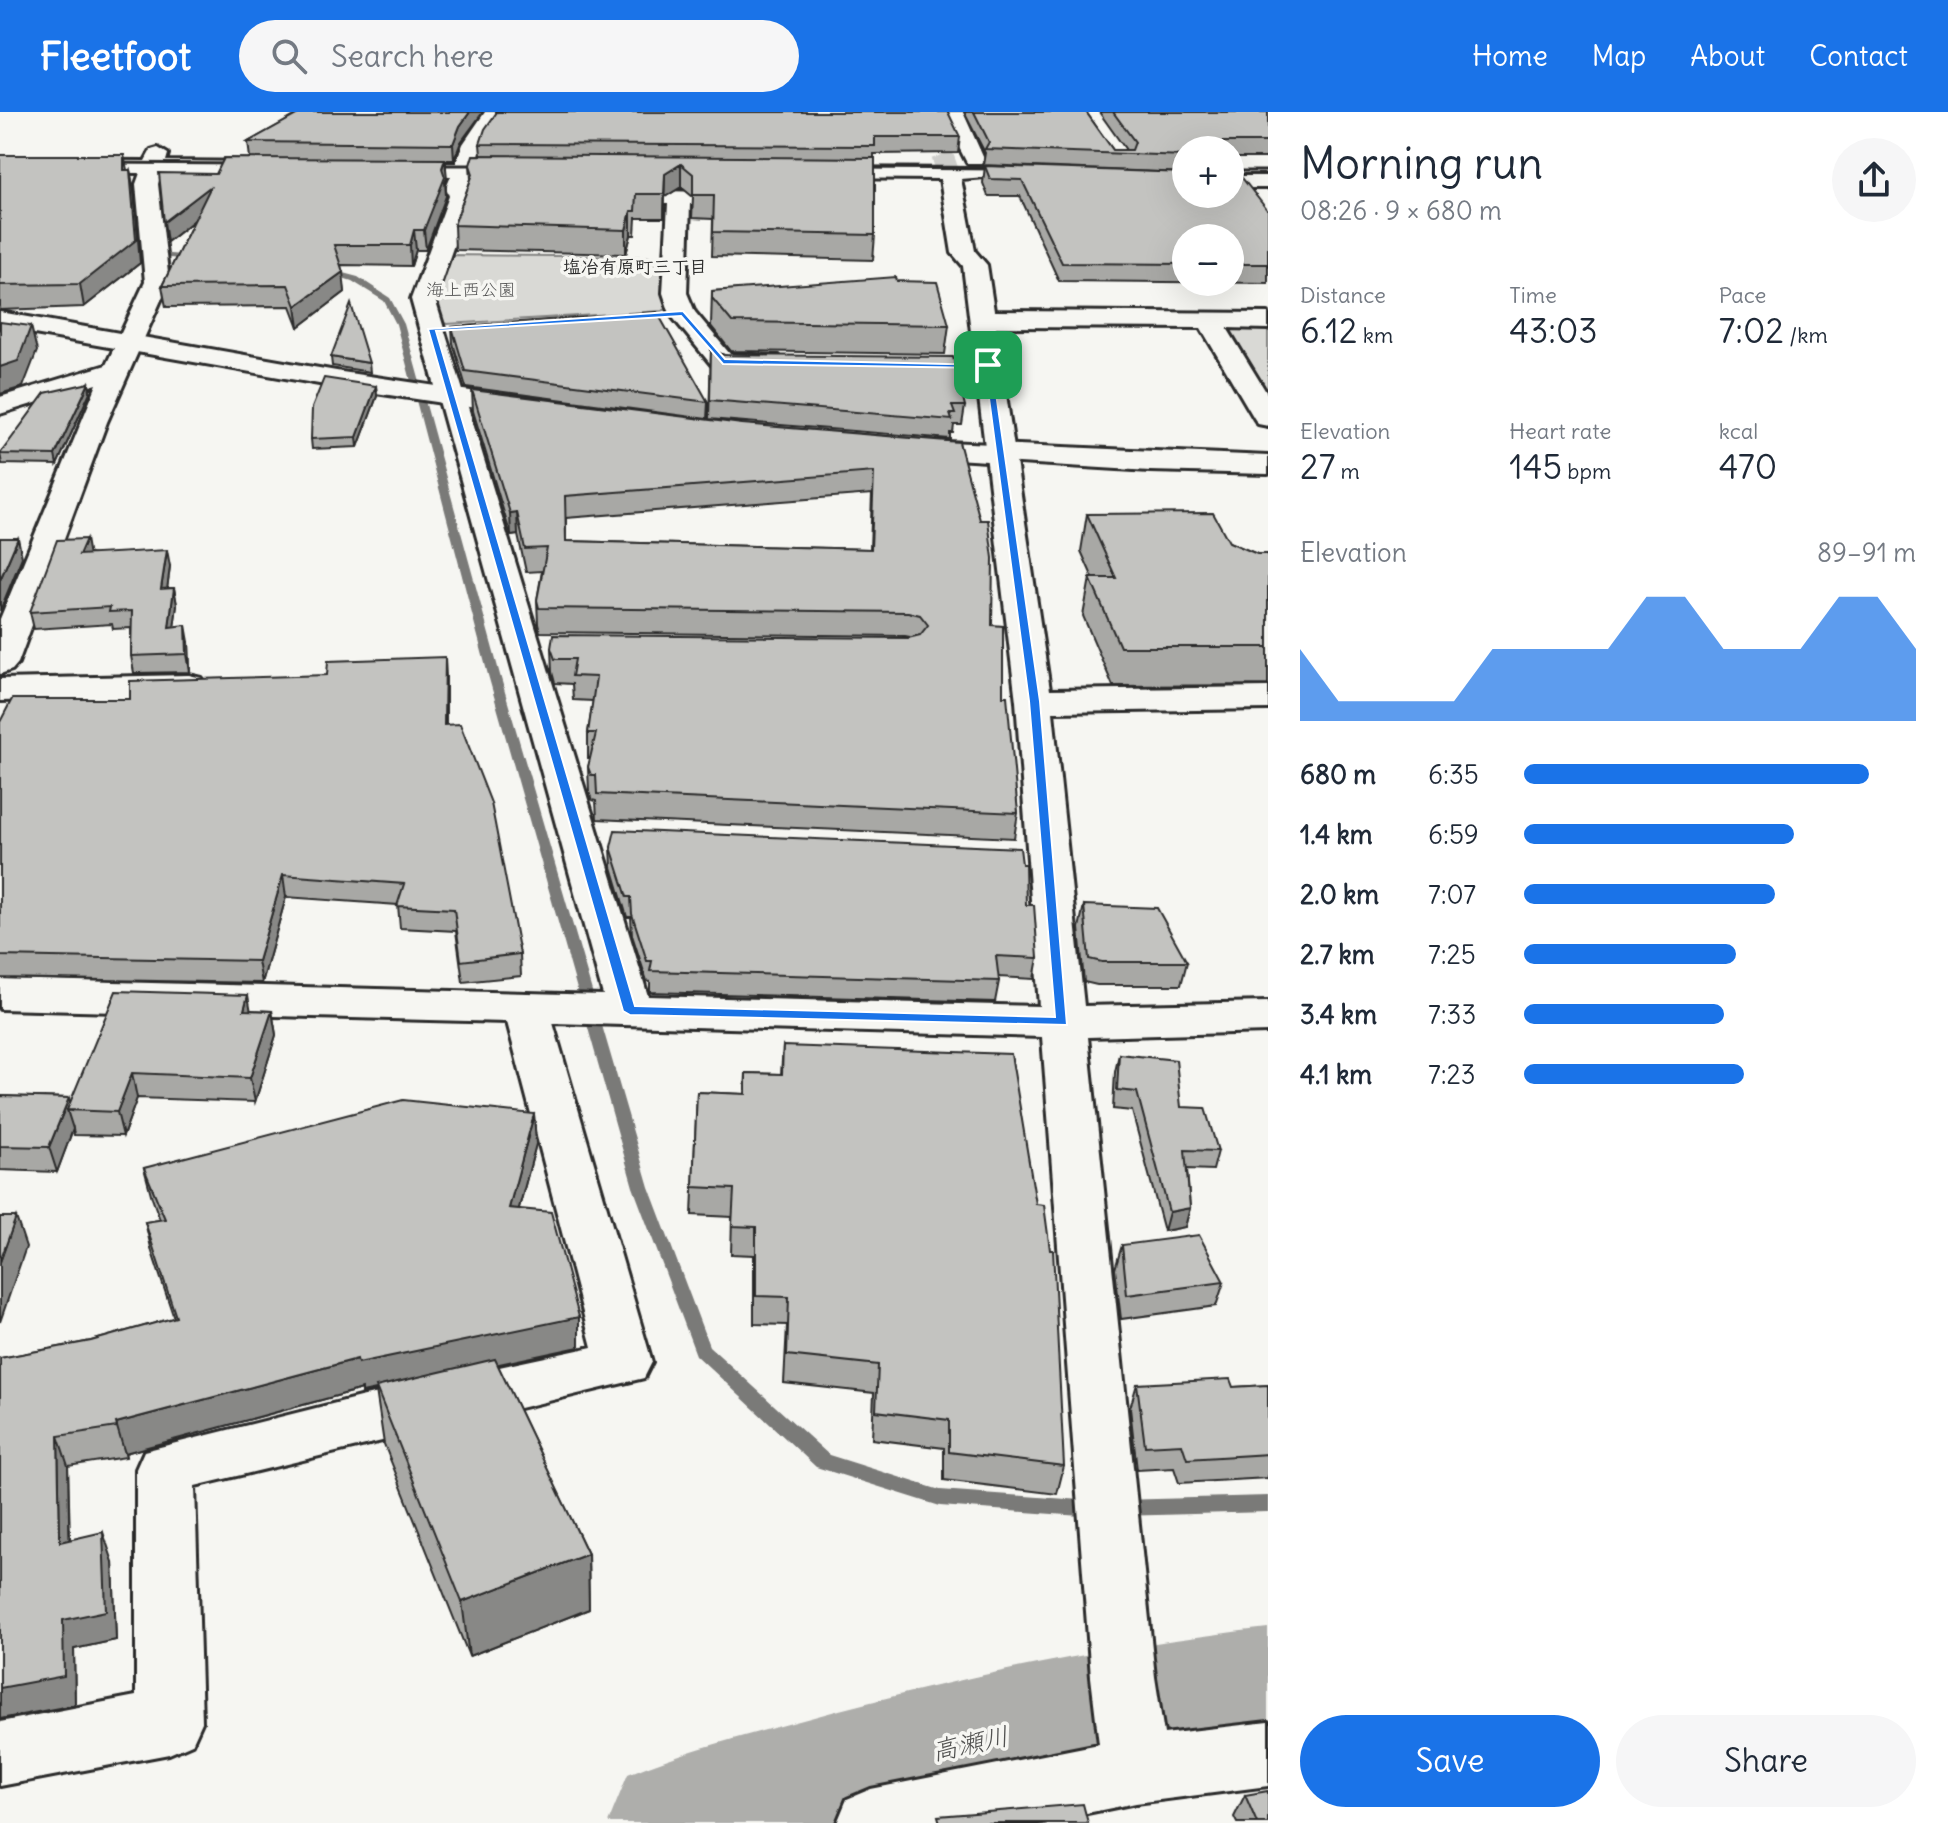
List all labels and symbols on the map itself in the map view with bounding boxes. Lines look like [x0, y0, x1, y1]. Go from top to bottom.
district label: 塩冶有原町三丁目 [563, 255, 707, 278]
park label: 海上西公園 [426, 278, 516, 301]
pin [954, 331, 1022, 399]
water label: 高瀬川 [928, 1719, 1012, 1767]

